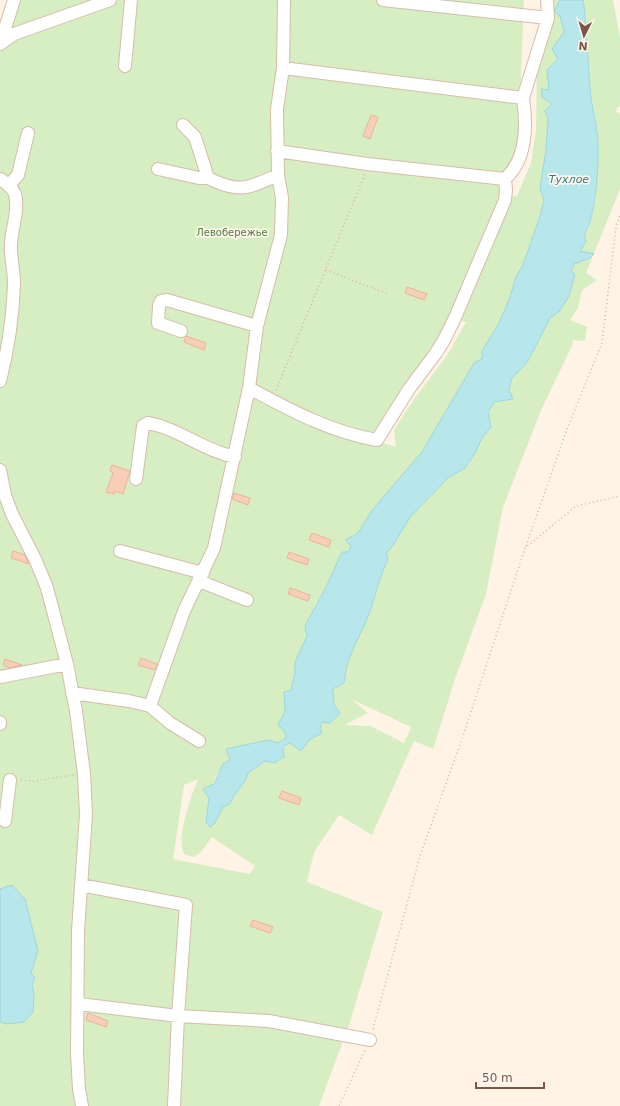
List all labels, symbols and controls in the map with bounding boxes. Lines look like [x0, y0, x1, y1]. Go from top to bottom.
north arrow [564, 16, 604, 56]
text: N [578, 39, 588, 52]
water label: Тухлое [549, 173, 589, 186]
park label: Левобережье [196, 227, 268, 238]
scale bar [476, 1064, 544, 1090]
text: 50 m [482, 1071, 513, 1085]

